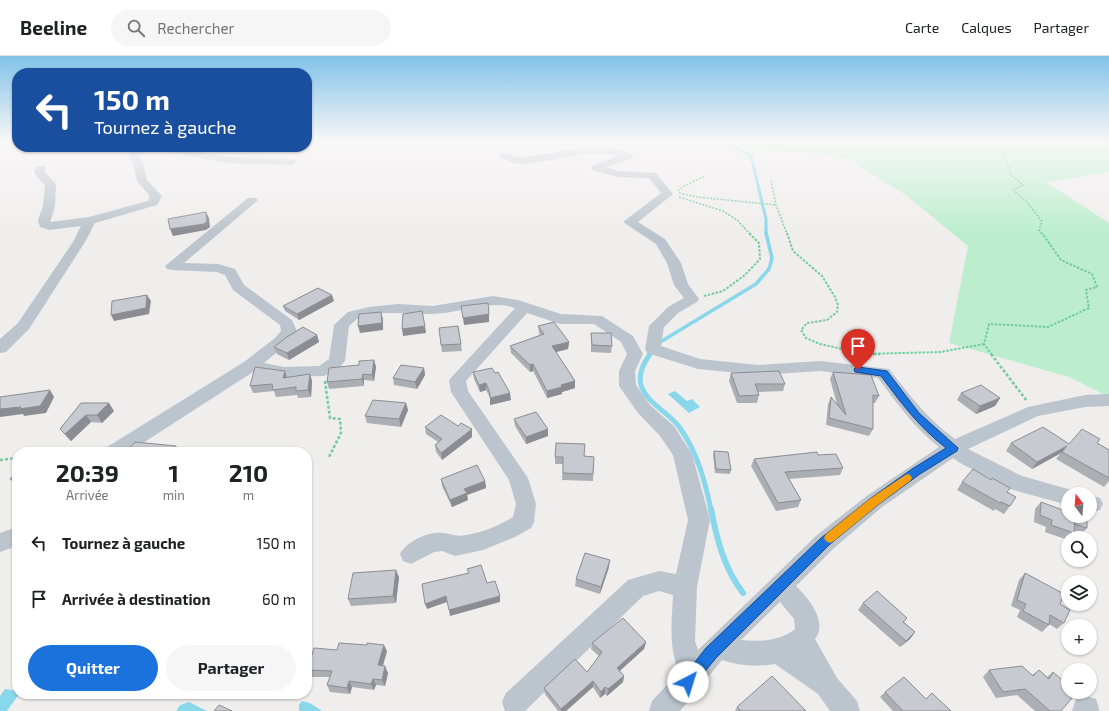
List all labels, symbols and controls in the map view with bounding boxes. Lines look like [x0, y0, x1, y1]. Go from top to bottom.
search box [111, 10, 391, 46]
text: Beeline [20, 16, 87, 39]
icon: search [125, 17, 147, 39]
text: Rechercher [157, 19, 235, 37]
text: Carte [905, 19, 939, 36]
text: Calques [961, 19, 1012, 36]
text: Partager [1034, 19, 1089, 36]
text: 150 m [94, 82, 170, 116]
icon: left [28, 84, 80, 136]
text: Tournez à gauche [94, 116, 236, 138]
pin [841, 329, 875, 370]
icon: arrive [847, 335, 869, 357]
text: 20:39 [56, 458, 119, 487]
text: 1 [169, 458, 179, 487]
text: 210 [229, 458, 268, 487]
text: Arrivée [66, 487, 109, 503]
text: min [163, 487, 185, 503]
text: m [243, 487, 254, 503]
north arrow [1061, 487, 1097, 523]
map controls [1061, 487, 1097, 699]
button: search [1061, 531, 1097, 567]
icon: left [28, 532, 50, 554]
text: Tournez à gauche [62, 534, 185, 552]
text: 150 m [256, 534, 296, 552]
button: layers [1061, 575, 1097, 611]
icon: arrive [28, 588, 50, 610]
text: Arrivée à destination [62, 590, 210, 608]
text: 60 m [262, 590, 296, 608]
button: + [1061, 619, 1097, 655]
button: Quitter [28, 645, 158, 691]
button: Partager [166, 645, 296, 691]
position arrow [667, 661, 709, 703]
button: − [1061, 663, 1097, 699]

